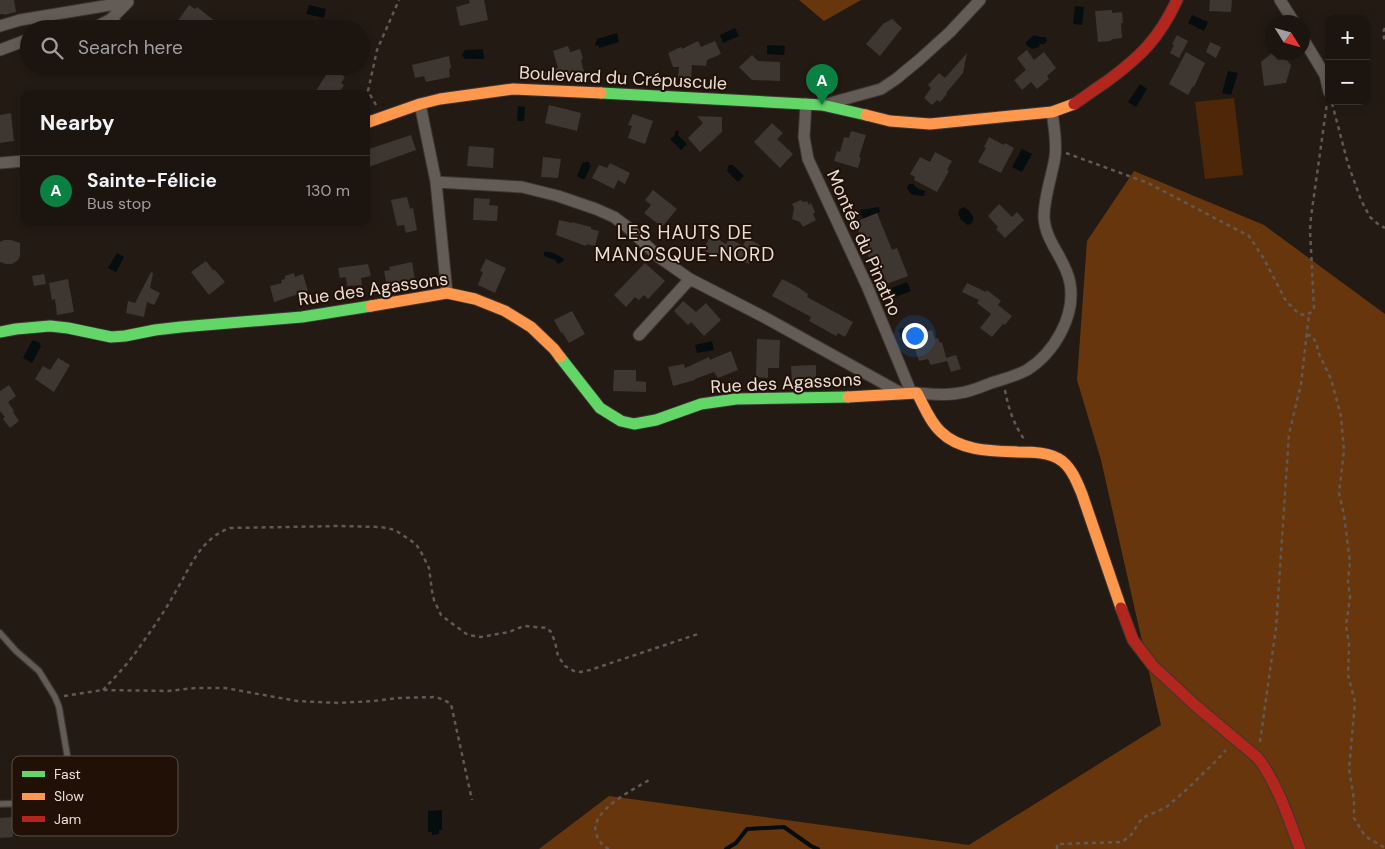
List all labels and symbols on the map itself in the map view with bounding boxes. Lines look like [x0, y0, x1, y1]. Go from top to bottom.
north arrow [1265, 15, 1310, 60]
street label: Boulevard du Crépuscule [518, 61, 728, 95]
pin: A [806, 64, 838, 105]
street label: Montée du Pinatho [821, 166, 907, 320]
district label: LES HAUTS DE MANOSQUE-NORD [595, 220, 775, 267]
street label: Rue des Agassons [296, 267, 450, 311]
your location [902, 323, 928, 349]
street label: Rue des Agassons [710, 367, 862, 399]
legend [12, 756, 178, 836]
text: Fast [54, 765, 81, 783]
text: Slow [54, 787, 84, 805]
text: Jam [54, 810, 81, 828]

